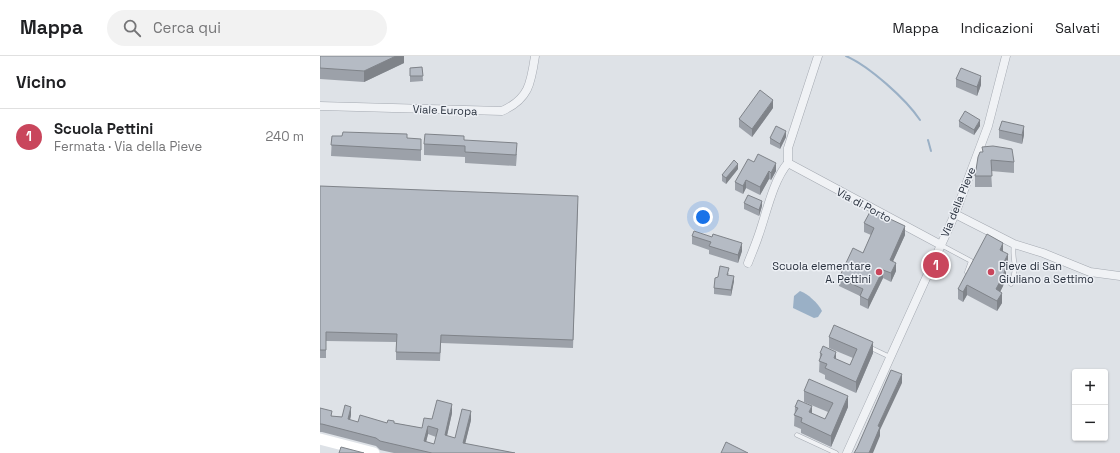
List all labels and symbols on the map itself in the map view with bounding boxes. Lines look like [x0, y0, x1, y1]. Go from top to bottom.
street label: Viale Europa [412, 102, 478, 118]
street label: Via della Pieve [938, 165, 978, 239]
street label: Via di Porto [834, 185, 894, 225]
your location [693, 207, 713, 227]
pin: 1 [923, 250, 949, 280]
place label: Scuola elementare A. Pettini [772, 259, 871, 286]
place label: Pieve di San Giuliano a Settimo [999, 259, 1094, 286]
marker: Scuola elementare A. Pettini [874, 267, 884, 277]
marker: Pieve di San Giuliano a Settimo [986, 267, 996, 277]

